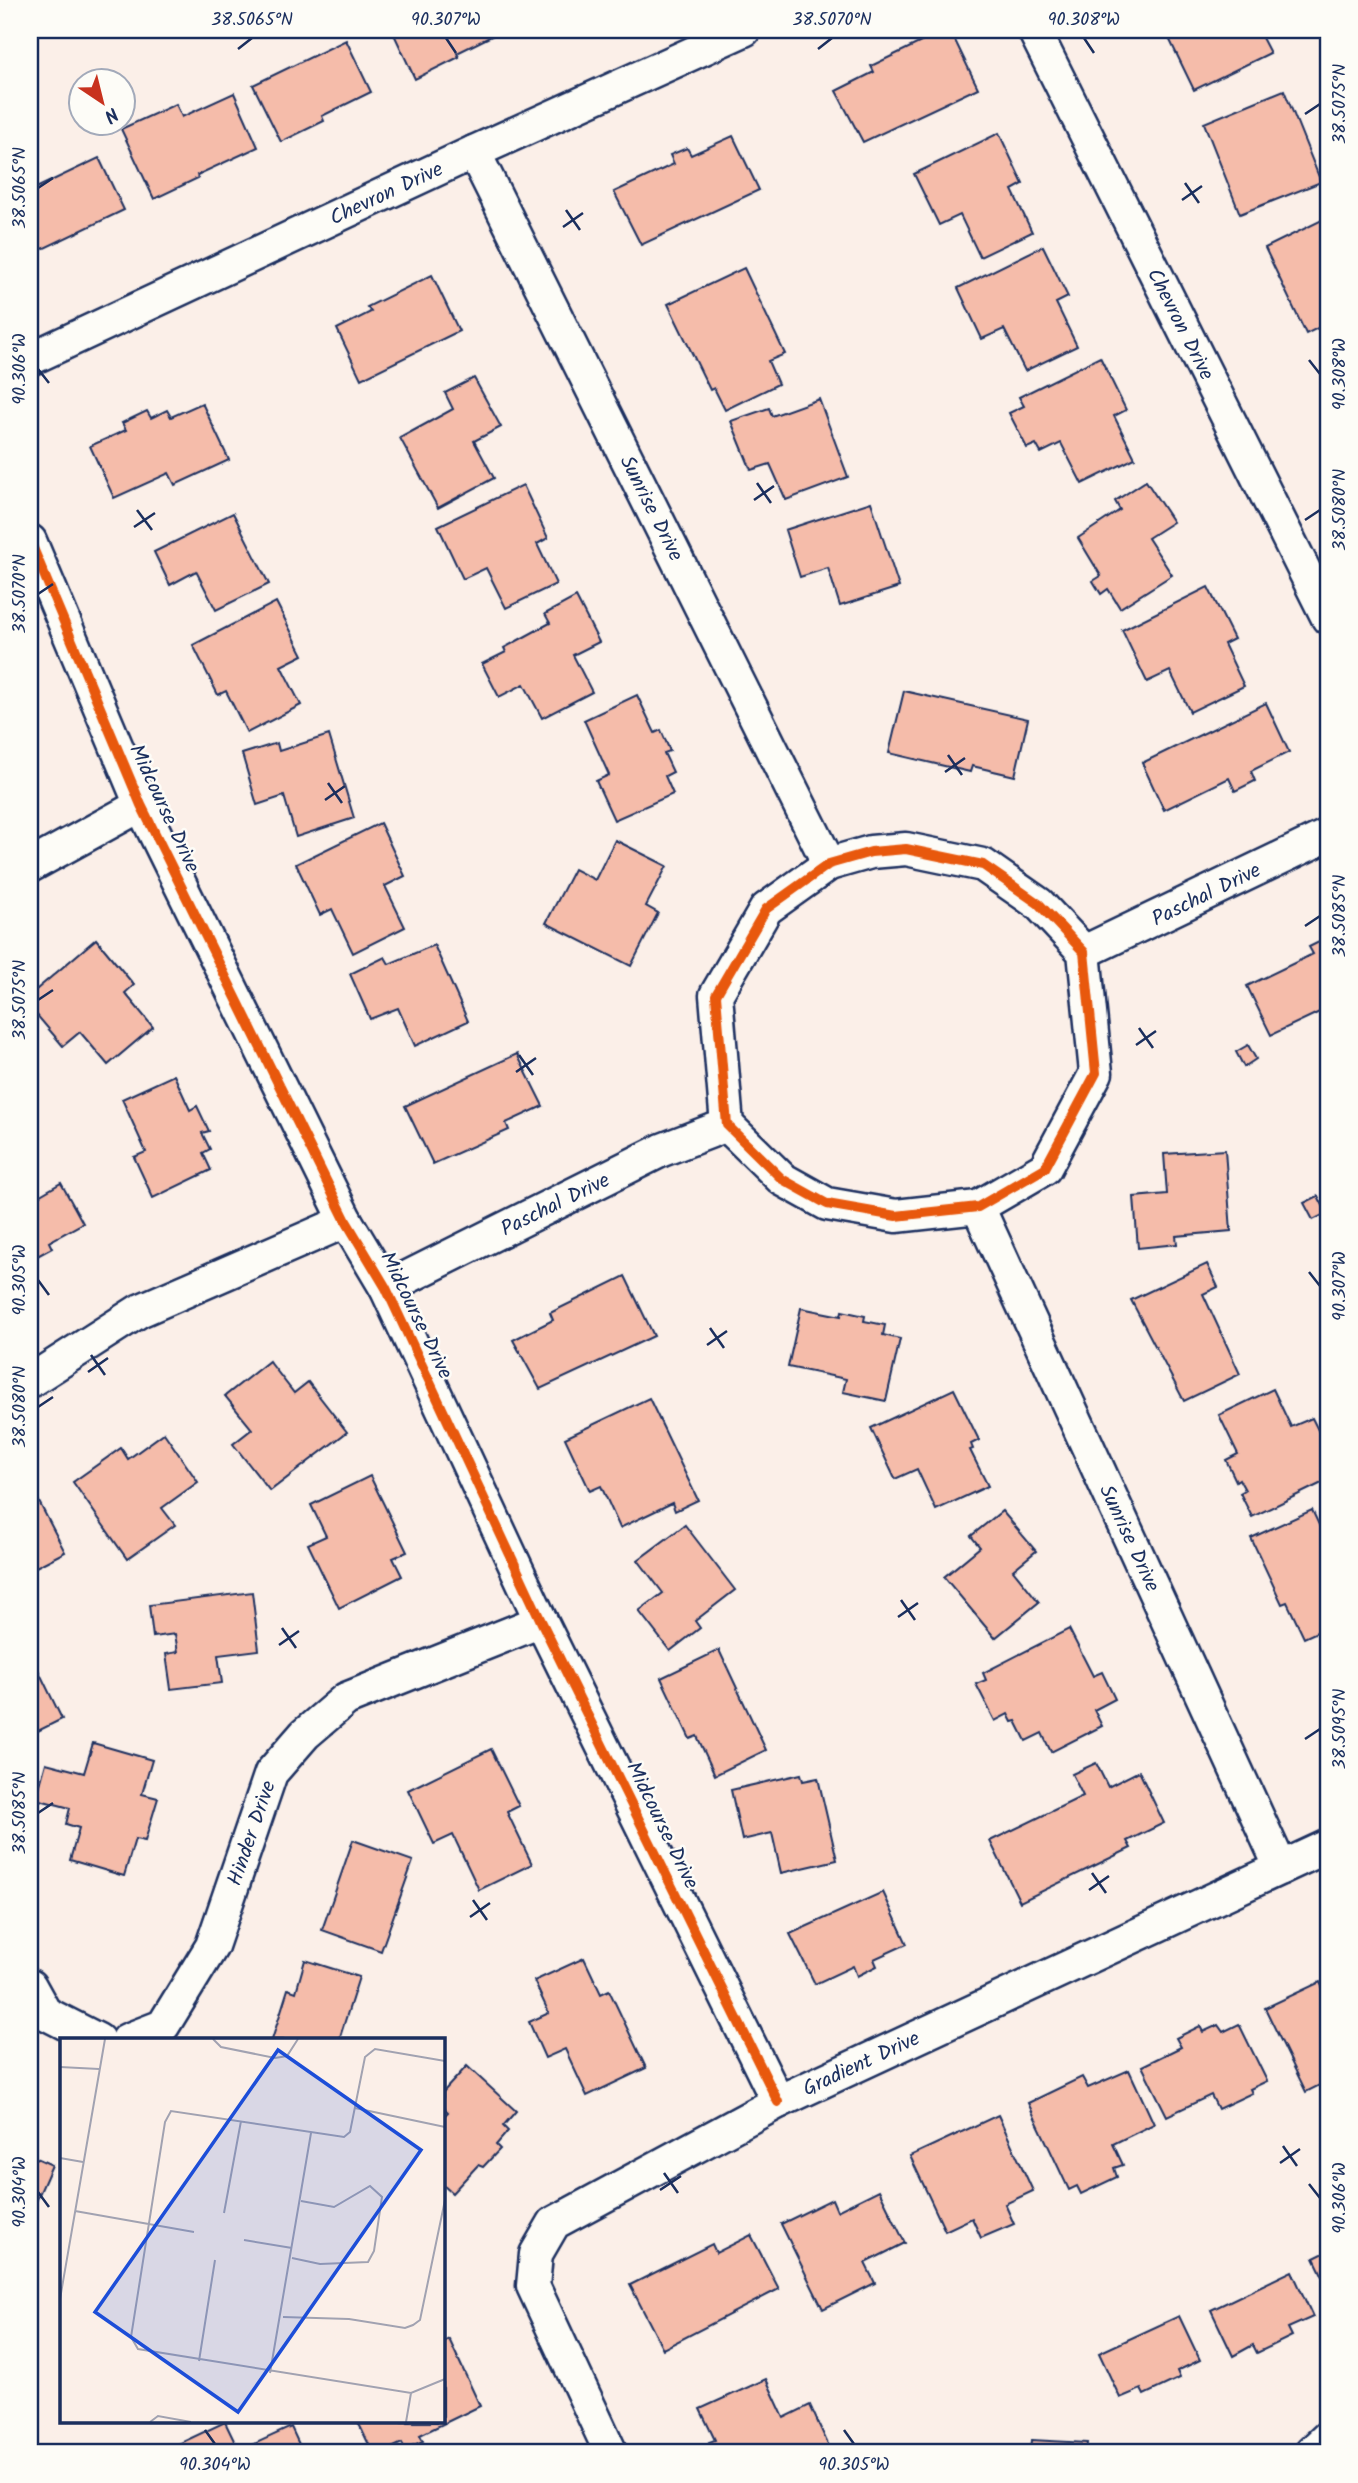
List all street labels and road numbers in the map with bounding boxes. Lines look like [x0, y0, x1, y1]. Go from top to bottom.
street label: Chevron Drive [324, 153, 449, 235]
street label: Chevron Drive [1137, 263, 1222, 387]
street label: Sunrise Drive [610, 450, 692, 568]
street label: Midcourse Drive [119, 739, 208, 879]
street label: Paschal Drive [1146, 854, 1267, 936]
street label: Paschal Drive [495, 1164, 616, 1246]
street label: Midcourse Drive [370, 1246, 461, 1386]
street label: Sunrise Drive [1089, 1480, 1168, 1598]
street label: Midcourse Drive [616, 1756, 707, 1896]
street label: Hinder Drive [219, 1776, 286, 1891]
street label: Gradient Drive [798, 2023, 926, 2106]

